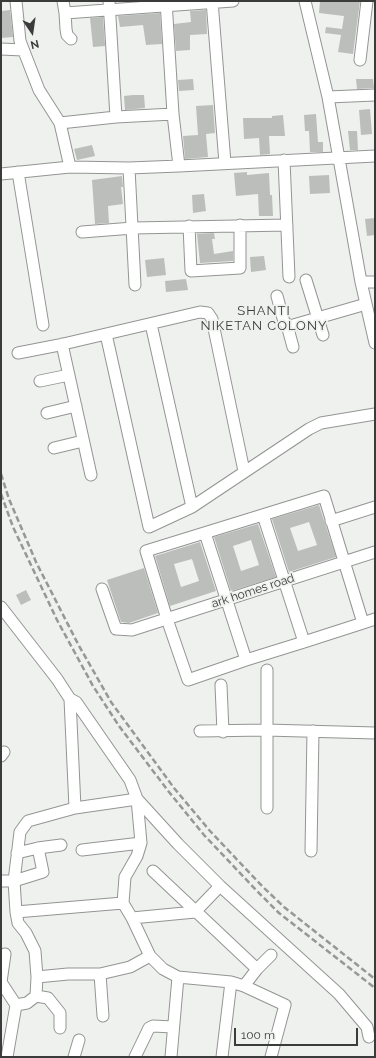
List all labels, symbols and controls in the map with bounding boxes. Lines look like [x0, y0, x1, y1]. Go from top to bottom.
north arrow [12, 12, 52, 52]
text: N [29, 37, 40, 51]
district label: SHANTI NIKETAN COLONY [201, 303, 327, 334]
street label: ark homes road [210, 571, 296, 611]
scale bar [236, 1020, 360, 1046]
text: 100 m [241, 1028, 275, 1042]

